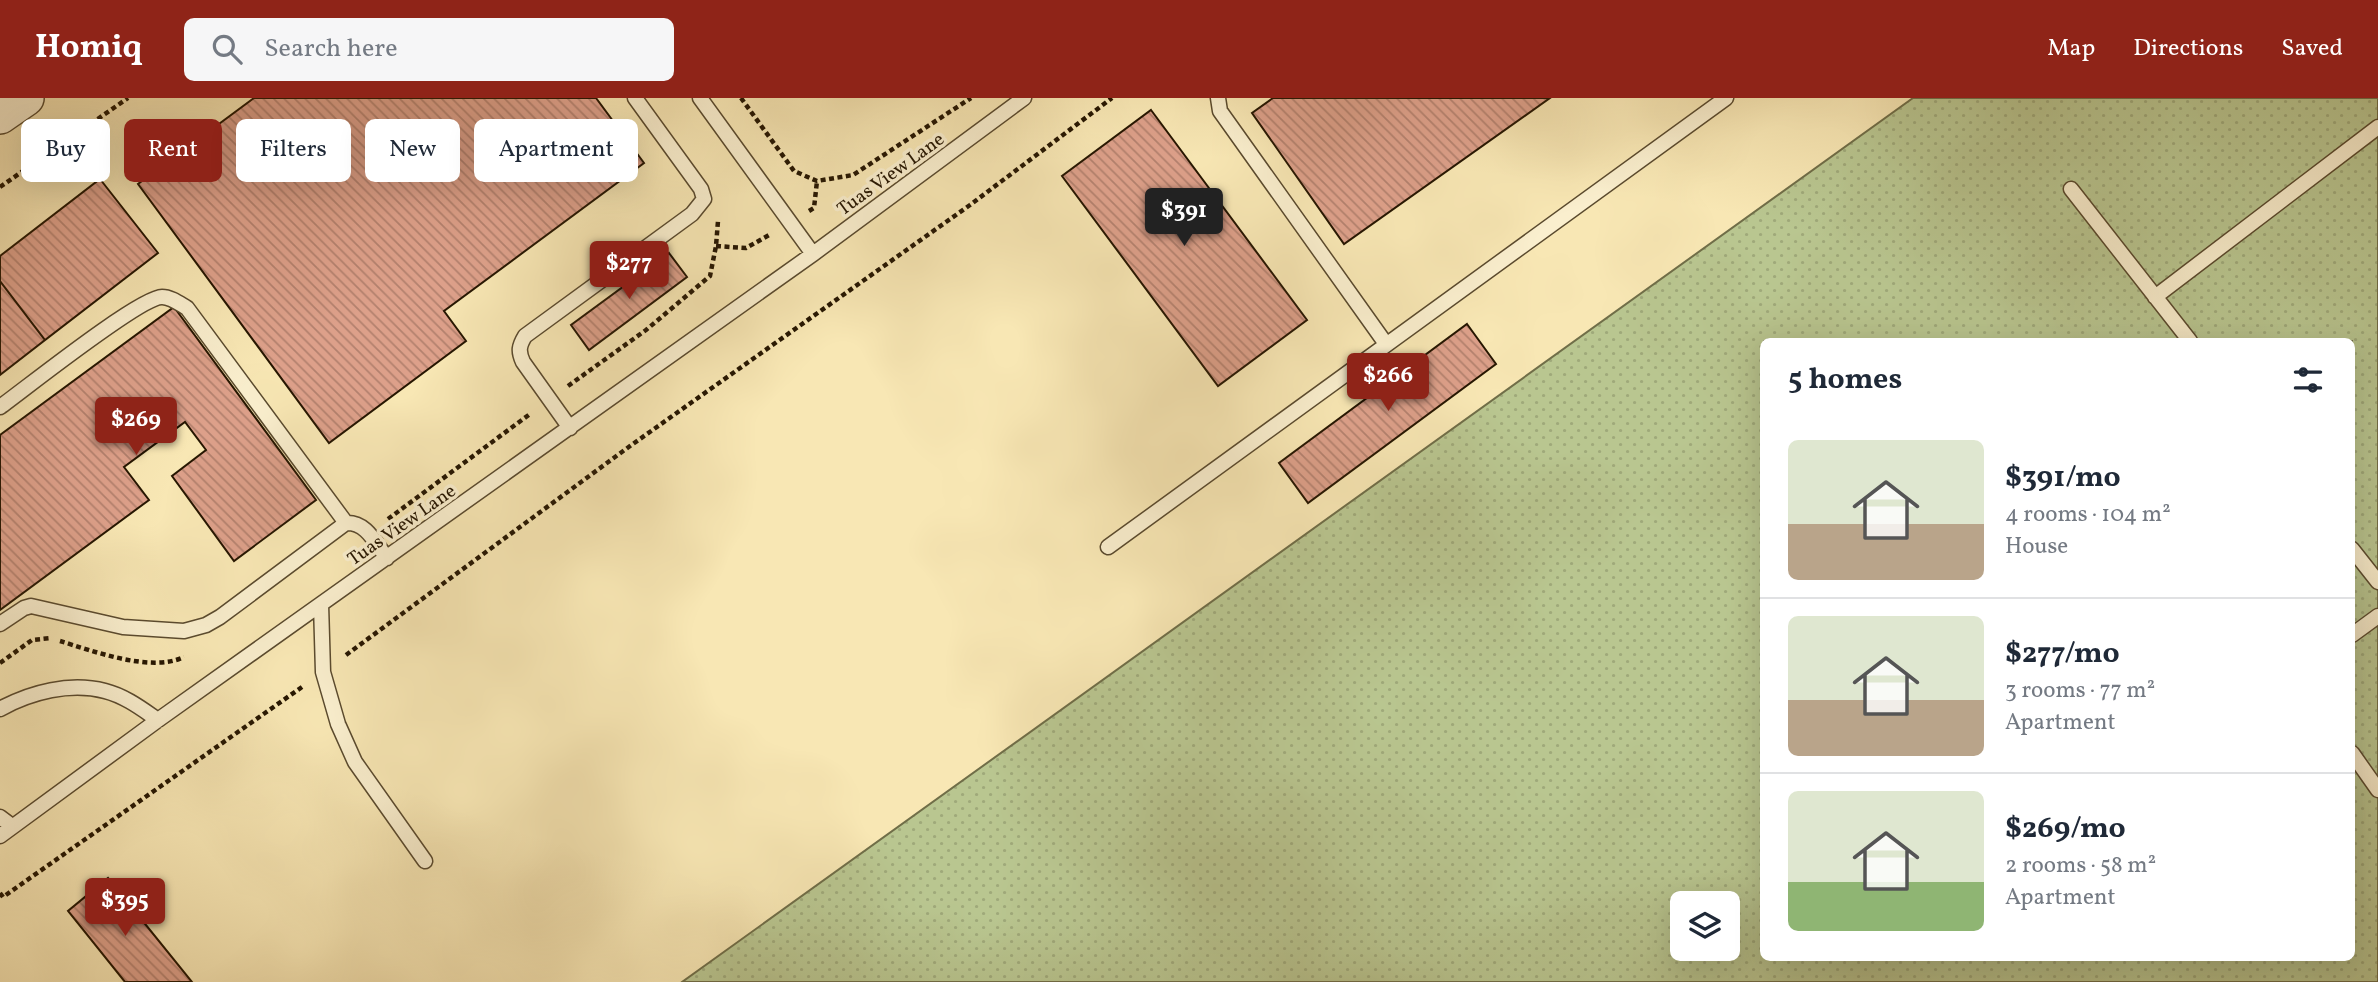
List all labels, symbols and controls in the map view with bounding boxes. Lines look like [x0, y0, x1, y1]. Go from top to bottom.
search box [184, 18, 674, 81]
text: Homiq [35, 26, 142, 72]
icon: search [208, 30, 246, 68]
text: Search here [264, 31, 397, 67]
text: Map [2047, 32, 2095, 66]
text: Directions [2133, 32, 2243, 66]
text: Saved [2281, 32, 2343, 66]
chip: Buy [21, 119, 110, 182]
chip: Rent [124, 119, 222, 182]
chip: Filters [236, 119, 351, 182]
chip: New [365, 119, 460, 182]
chip: Apartment [474, 119, 638, 182]
street label: Tuas View Lane [832, 127, 950, 222]
pin: $391 [1143, 188, 1225, 248]
text: $391 [1161, 195, 1207, 227]
pin: $277 [588, 242, 670, 301]
text: $277 [606, 248, 652, 280]
pin: $266 [1347, 354, 1429, 413]
text: 5 homes [1788, 359, 1902, 401]
text: $266 [1363, 360, 1413, 392]
icon: filters [2289, 361, 2327, 399]
pin: $269 [95, 398, 177, 457]
text: $269 [111, 404, 161, 436]
text: $391/mo [2005, 457, 2121, 499]
icon: home [1844, 468, 1928, 552]
street label: Tuas View Lane [343, 479, 462, 573]
text: 4 rooms · 104 m² [2005, 499, 2171, 531]
text: House [2005, 531, 2068, 563]
text: $277/mo [2005, 633, 2120, 675]
icon: home [1844, 644, 1928, 728]
text: 3 rooms · 77 m² [2005, 675, 2155, 707]
text: Apartment [2005, 707, 2116, 739]
text: $269/mo [2005, 808, 2126, 850]
icon: home [1844, 819, 1928, 903]
text: 2 rooms · 58 m² [2005, 850, 2156, 882]
pin: $395 [84, 878, 166, 938]
text: Apartment [2005, 882, 2116, 914]
text: $395 [101, 885, 149, 917]
map controls [1670, 891, 1740, 961]
button: layers [1670, 891, 1740, 961]

